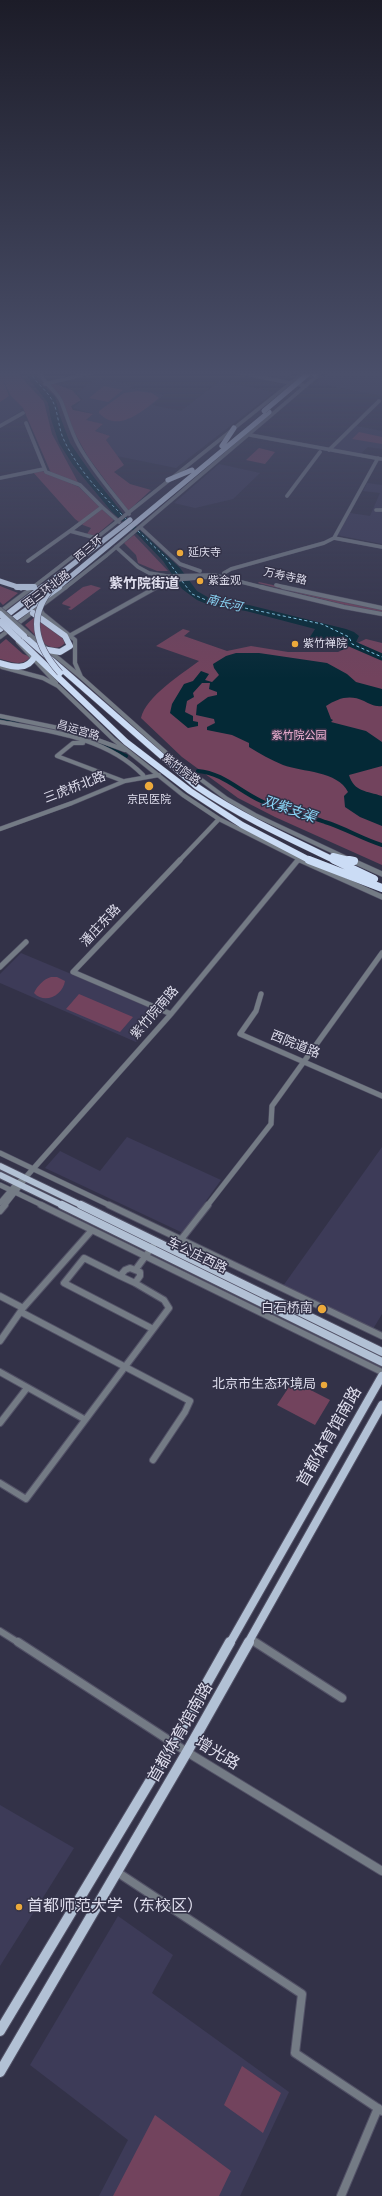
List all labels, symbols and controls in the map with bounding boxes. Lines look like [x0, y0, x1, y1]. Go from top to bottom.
street label: 西三环 [72, 533, 106, 565]
place label: 延庆寺 [188, 546, 221, 560]
marker: 延庆寺 [175, 548, 185, 558]
street label: 万寿寺路 [262, 566, 308, 588]
street label: 西三环北路 [21, 568, 73, 612]
place label: 紫金观 [208, 574, 241, 588]
district label: 紫竹院街道 [109, 576, 179, 592]
marker: 紫金观 [195, 576, 205, 586]
water label: 南长河 [205, 593, 243, 615]
place label: 紫竹禅院 [303, 637, 347, 651]
marker: 紫竹禅院 [290, 639, 300, 649]
street label: 昌运宫路 [55, 718, 101, 744]
park label: 紫竹院公园 [272, 729, 326, 743]
street label: 紫竹院路 [159, 751, 203, 789]
street label: 三虎桥北路 [42, 769, 108, 807]
marker: 京民医院 [143, 780, 155, 792]
place label: 京民医院 [127, 793, 171, 807]
water label: 双紫支渠 [260, 793, 318, 827]
street label: 潘庄东路 [78, 902, 124, 950]
street label: 紫竹院南路 [128, 983, 182, 1043]
street label: 西院道路 [268, 1028, 322, 1062]
street label: 车公庄西路 [164, 1235, 230, 1277]
place label: 白石桥南 [261, 1301, 313, 1317]
marker: 白石桥南 [316, 1303, 328, 1315]
place label: 北京市生态环境局 [212, 1377, 316, 1393]
marker: 北京市生态环境局 [319, 1380, 329, 1390]
street label: 首都体育馆南路 [294, 1384, 366, 1490]
street label: 首都体育馆南路 [145, 1680, 217, 1786]
street label: 增光路 [191, 1733, 243, 1775]
place label: 首都师范大学（东校区） [27, 1897, 203, 1917]
marker: 首都师范大学（东校区） [14, 1902, 24, 1912]

